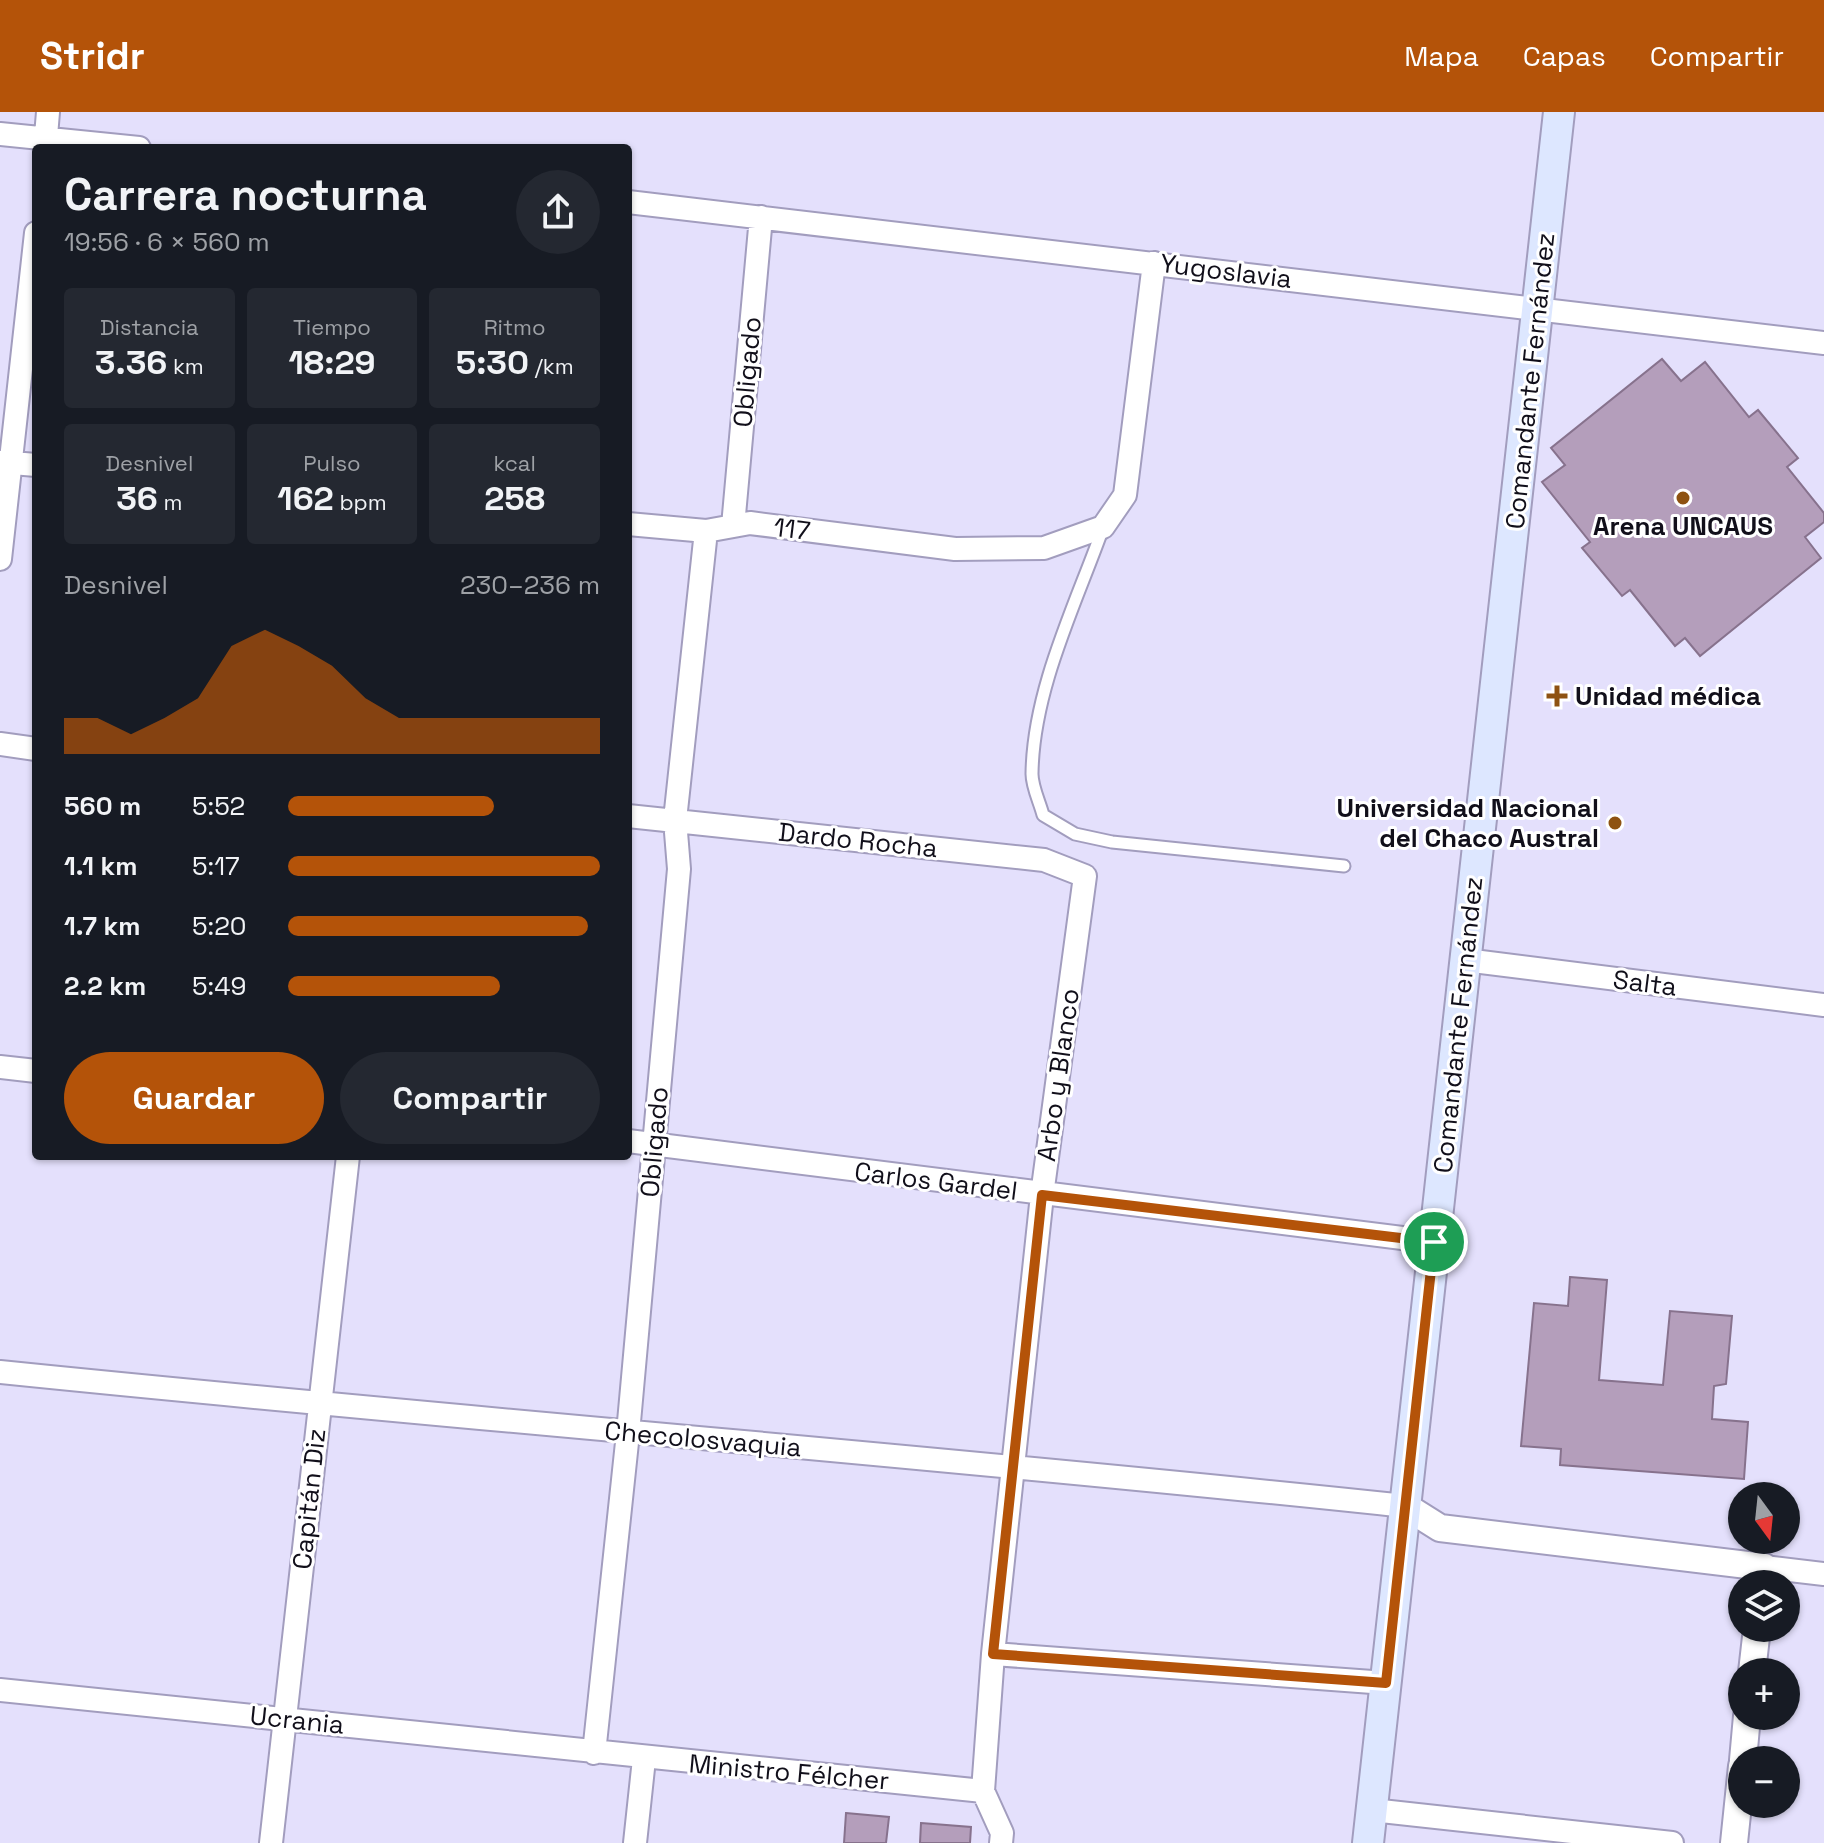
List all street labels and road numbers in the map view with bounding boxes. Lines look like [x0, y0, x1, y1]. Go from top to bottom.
street label: Comandante Fernández [1498, 231, 1562, 531]
street label: Yugoslavia [1158, 246, 1294, 296]
street label: Obligado [725, 315, 769, 429]
street label: 117 [772, 510, 812, 548]
street label: Dardo Rocha [777, 815, 939, 865]
street label: Comandante Fernández [1426, 875, 1490, 1175]
street label: Salta [1611, 962, 1679, 1004]
street label: Arbo y Blanco [1029, 986, 1087, 1164]
street label: Obligado [632, 1085, 676, 1199]
street label: Carlos Gardel [852, 1154, 1020, 1208]
street label: Checolosvaquia [603, 1413, 803, 1465]
street label: Capitán Diz [285, 1427, 333, 1571]
street label: Ucrania [248, 1698, 346, 1742]
street label: Ministro Félcher [687, 1746, 891, 1798]

